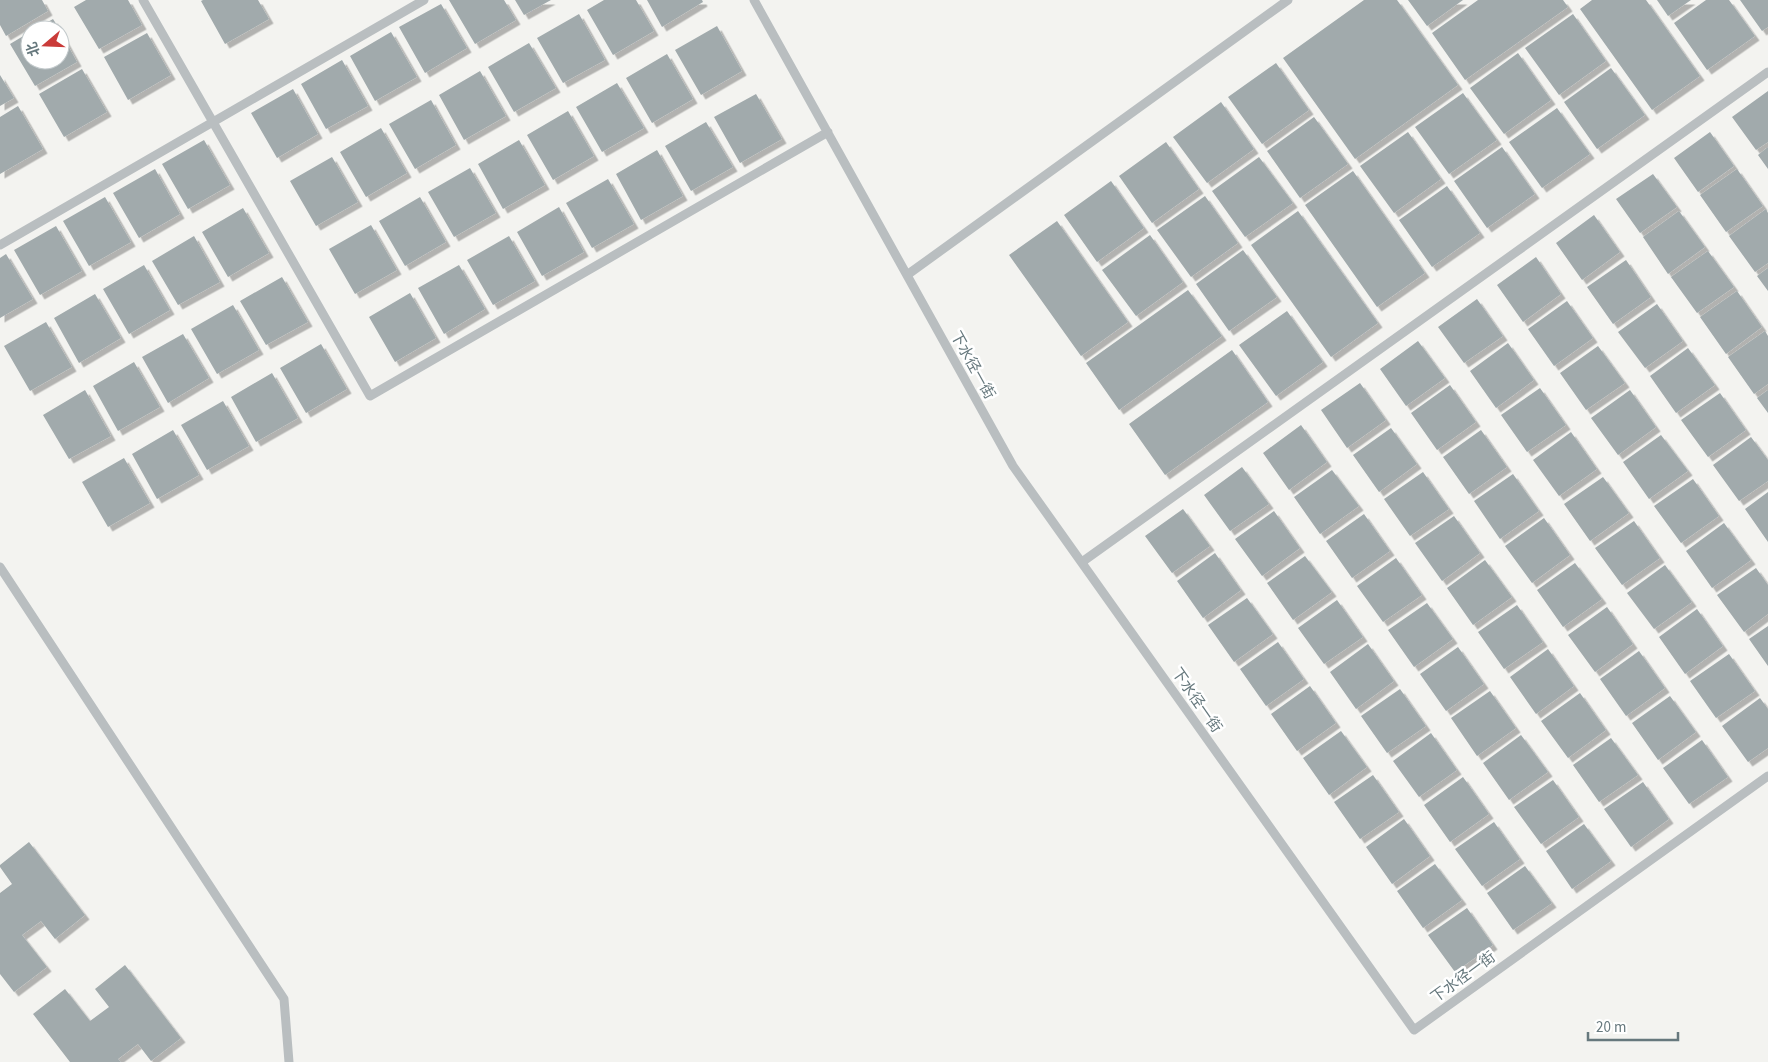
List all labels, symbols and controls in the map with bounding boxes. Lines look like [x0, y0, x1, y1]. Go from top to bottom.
north arrow [20, 20, 70, 70]
text: 北 [22, 39, 45, 59]
street label: 下水径一街 [945, 327, 1000, 403]
street label: 下水径一街 [1166, 664, 1227, 737]
street label: 下水径一街 [1427, 947, 1500, 1008]
scale bar [1588, 1010, 1678, 1042]
text: 20 m [1596, 1017, 1626, 1038]

